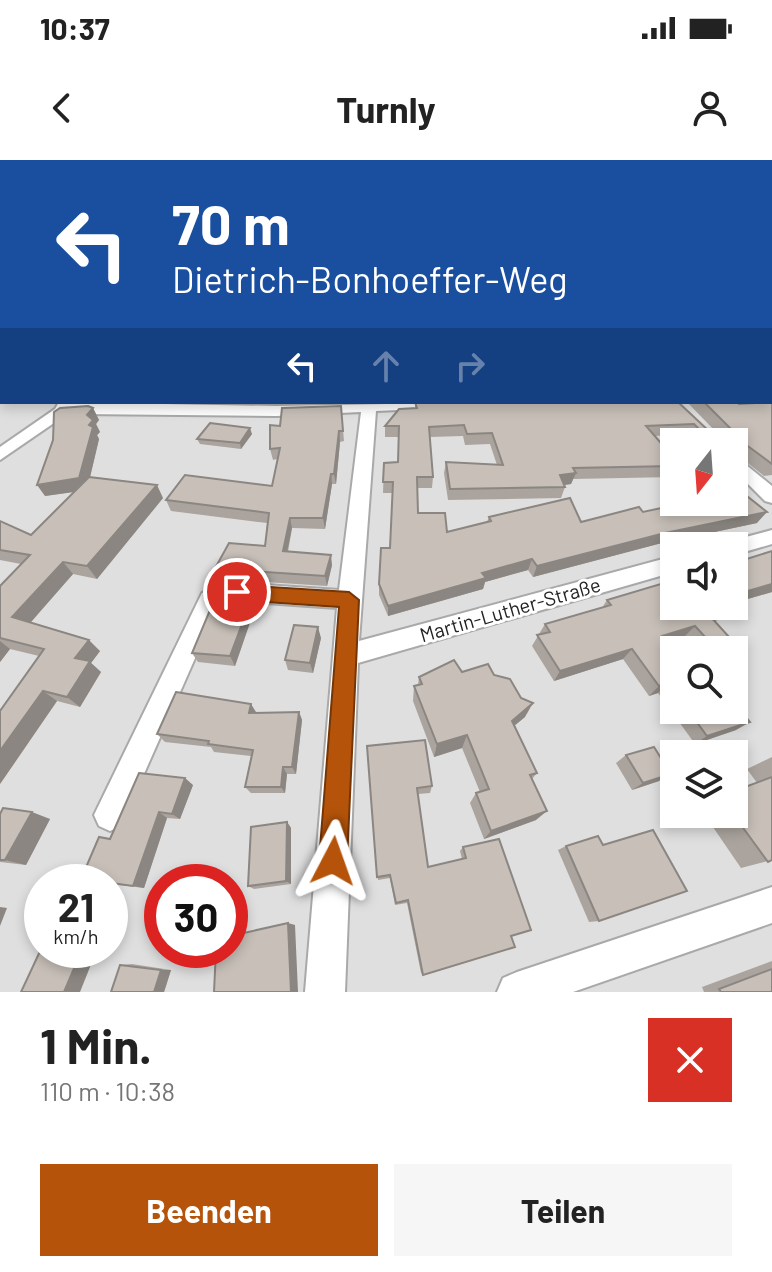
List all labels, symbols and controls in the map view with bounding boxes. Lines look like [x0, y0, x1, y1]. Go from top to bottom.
text: 10:37 [40, 10, 110, 46]
icon: back [40, 86, 84, 130]
icon: person [688, 86, 732, 130]
text: Turnly [336, 87, 436, 130]
text: 70 m [172, 189, 290, 256]
icon: left [40, 192, 144, 296]
text: Dietrich-Bonhoeffer-Weg [172, 257, 568, 300]
icon: left [280, 344, 324, 388]
icon: ahead [364, 344, 408, 388]
icon: right [448, 344, 492, 388]
north arrow [660, 428, 748, 516]
map controls [660, 428, 748, 828]
button: sound [660, 532, 748, 620]
pin [203, 558, 271, 626]
icon: arrive [215, 570, 259, 614]
street label: Martin-Luther-Straße [417, 572, 603, 646]
button: search [660, 636, 748, 724]
button: layers [660, 740, 748, 828]
position arrow [291, 819, 375, 903]
speed limit sign: 30 [144, 864, 248, 968]
text: 21 [58, 882, 94, 930]
text: km/h [53, 924, 99, 948]
text: 1 Min. [40, 1016, 152, 1074]
button: close [648, 1018, 732, 1102]
text: 110 m · 10:38 [40, 1075, 175, 1106]
button: Beenden [40, 1164, 378, 1256]
button: Teilen [394, 1164, 732, 1256]

